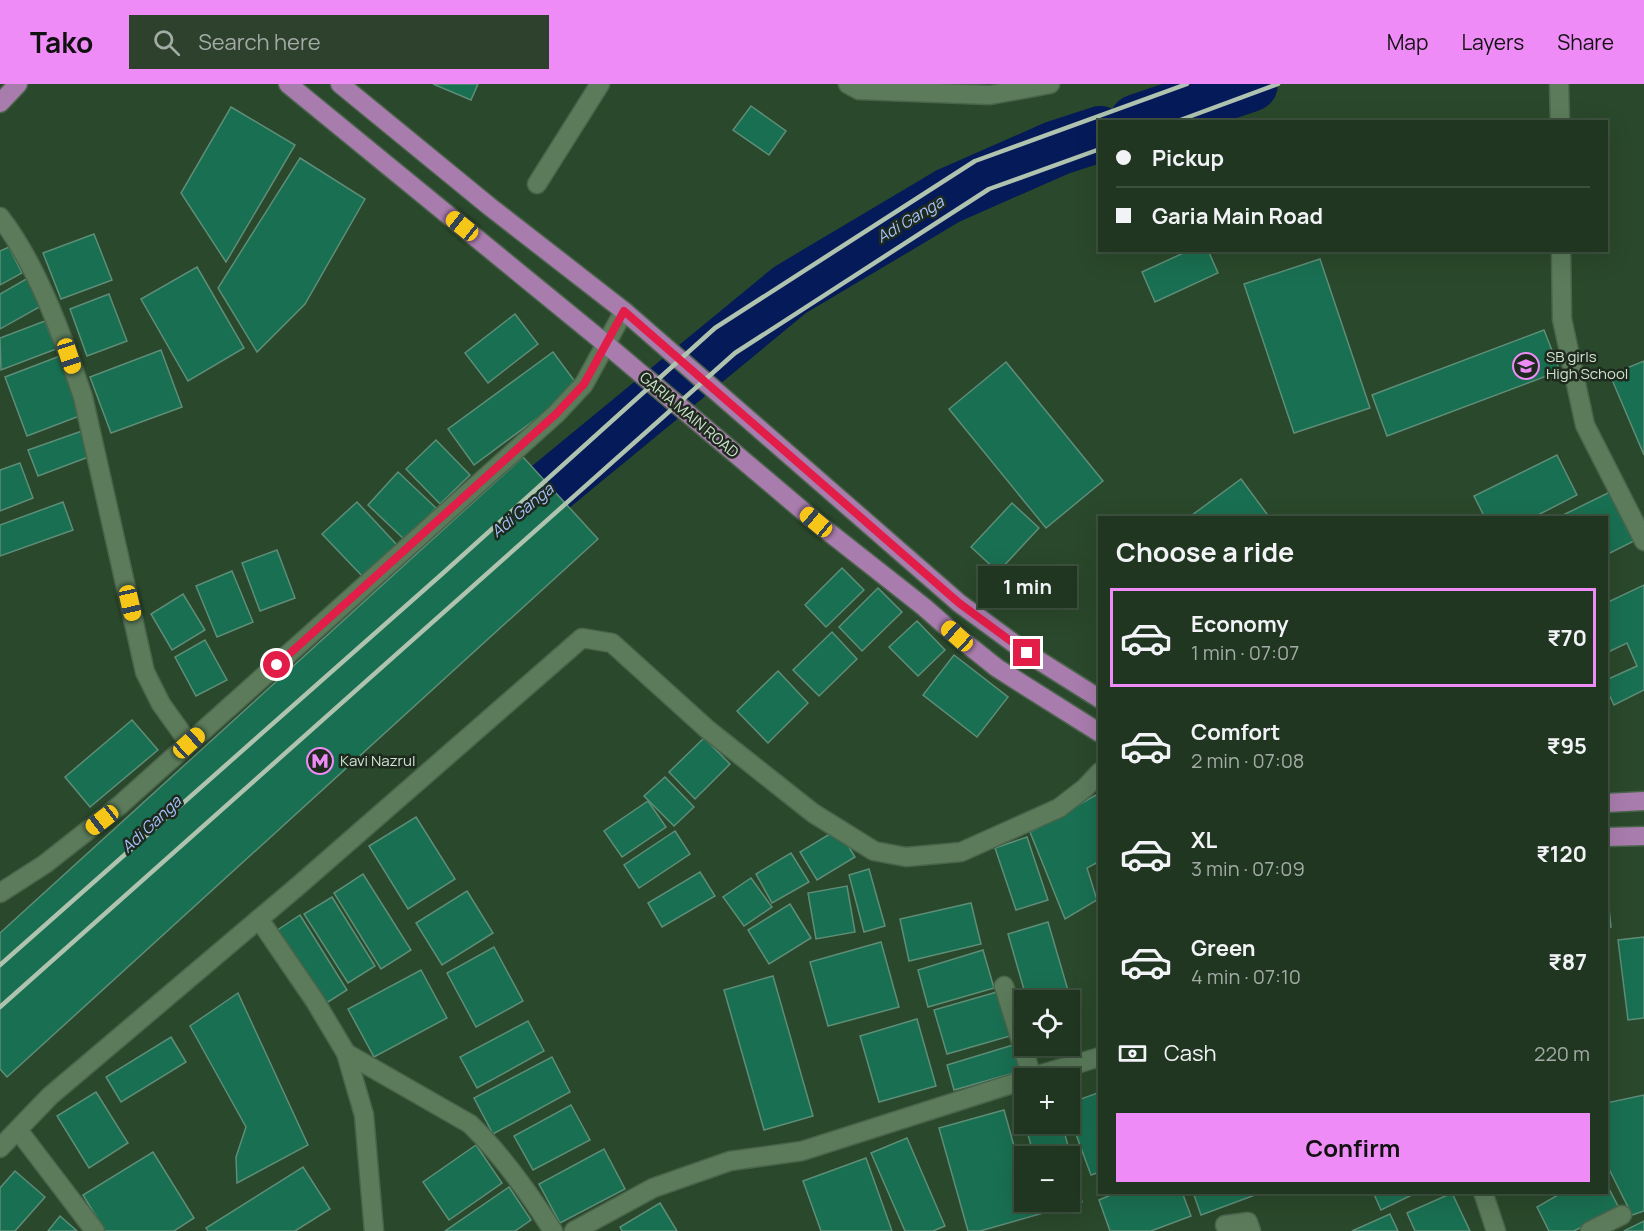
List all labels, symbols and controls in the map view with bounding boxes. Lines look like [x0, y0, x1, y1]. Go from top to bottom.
search box [129, 15, 549, 69]
text: Tako [30, 23, 93, 61]
icon: search [150, 26, 183, 59]
text: Search here [198, 27, 321, 57]
text: Map [1387, 28, 1428, 56]
text: Layers [1461, 28, 1524, 56]
text: Share [1557, 28, 1614, 56]
text: Pickup [1152, 143, 1224, 173]
water label: Adi Ganga [872, 190, 949, 248]
text: Garia Main Road [1152, 201, 1323, 231]
car [442, 208, 482, 244]
car [55, 336, 83, 376]
place label: SB girls High School [1546, 346, 1628, 384]
school or university icon: SB girls High School [1511, 351, 1541, 381]
street label: GARIA MAIN ROAD [635, 367, 743, 462]
water label: Adi Ganga [486, 477, 559, 542]
car [796, 504, 836, 540]
text: Choose a ride [1116, 533, 1294, 570]
callout: 1 min [978, 566, 1076, 608]
text: 1 min [1003, 573, 1052, 600]
car [117, 583, 143, 623]
text: Economy [1191, 609, 1289, 639]
icon: car [1119, 611, 1173, 665]
car [938, 617, 976, 655]
text: ₹70 [1547, 623, 1587, 653]
route end [1013, 639, 1040, 666]
text: 1 min · 07:07 [1191, 639, 1299, 666]
route start [263, 651, 290, 678]
text: Comfort [1191, 717, 1280, 747]
icon: car [1119, 719, 1173, 773]
car [170, 724, 208, 762]
text: ₹95 [1547, 731, 1587, 761]
metro station icon: Kavi Nazrul [305, 746, 335, 776]
text: 2 min · 07:08 [1191, 747, 1304, 774]
place label: Kavi Nazrul [340, 750, 415, 771]
water label: Adi Ganga [116, 790, 187, 857]
car [82, 802, 122, 838]
text: XL [1191, 825, 1217, 855]
icon: car [1119, 827, 1173, 881]
text: ₹120 [1536, 839, 1587, 869]
text: 3 min · 07:09 [1191, 855, 1305, 882]
text: Green [1191, 933, 1256, 963]
icon: car [1119, 935, 1173, 989]
text: ₹87 [1548, 947, 1587, 977]
text: 4 min · 07:10 [1191, 963, 1301, 990]
map controls [1014, 990, 1080, 1212]
button: locate [1014, 990, 1080, 1056]
icon: cash [1116, 1037, 1149, 1070]
text: Cash [1164, 1038, 1217, 1068]
text: 220 m [1534, 1040, 1590, 1067]
button: + [1014, 1068, 1080, 1134]
button: Confirm [1116, 1113, 1590, 1182]
button: − [1014, 1146, 1080, 1212]

